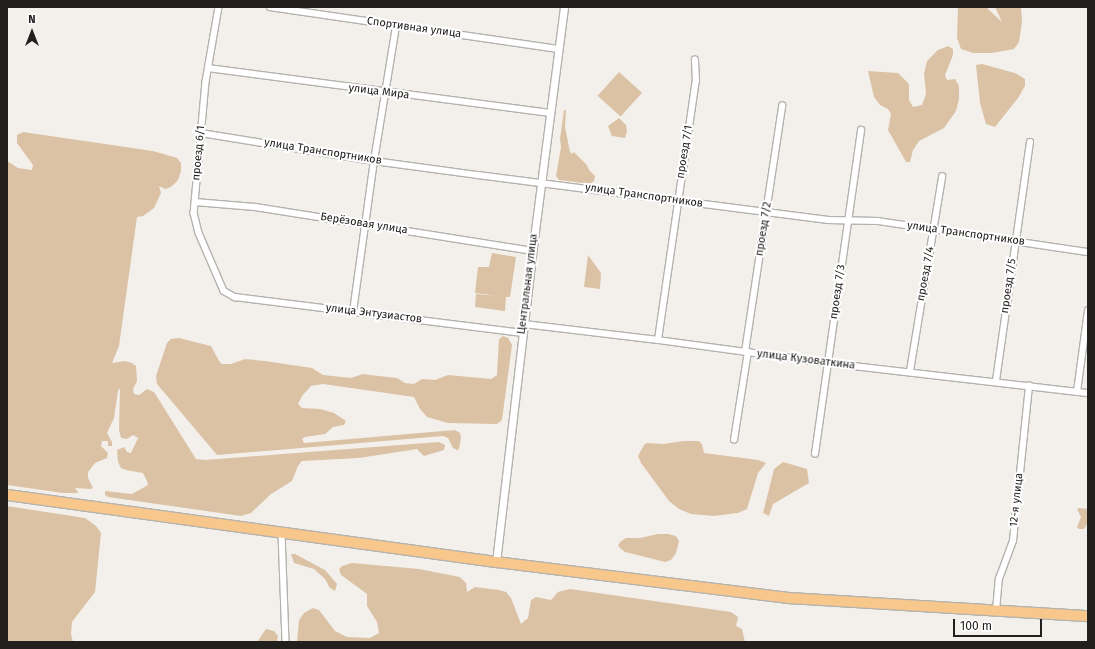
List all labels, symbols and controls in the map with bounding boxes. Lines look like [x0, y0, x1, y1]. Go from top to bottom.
north arrow [12, 12, 52, 52]
text: N [28, 13, 36, 26]
street label: Спортивная улица [366, 15, 462, 41]
street label: улица Мира [348, 82, 410, 102]
street label: проезд 7/1 [674, 124, 696, 180]
street label: проезд 6/1 [190, 125, 208, 181]
street label: улица Транспортников [263, 136, 383, 168]
street label: улица Транспортников [584, 181, 704, 211]
street label: проезд 7/2 [753, 201, 775, 257]
street label: Берёзовая улица [319, 211, 409, 237]
street label: улица Транспортников [906, 219, 1026, 249]
street label: Центральная улица [515, 233, 541, 335]
street label: проезд 7/4 [915, 246, 937, 302]
street label: проезд 7/5 [999, 258, 1019, 314]
street label: проезд 7/3 [828, 264, 848, 320]
street label: улица Энтузиастов [325, 302, 423, 326]
street label: улица Кузоваткина [756, 347, 856, 373]
street label: 12-я улица [1008, 472, 1026, 528]
scale bar [955, 611, 1044, 637]
text: 100 m [960, 619, 992, 633]

